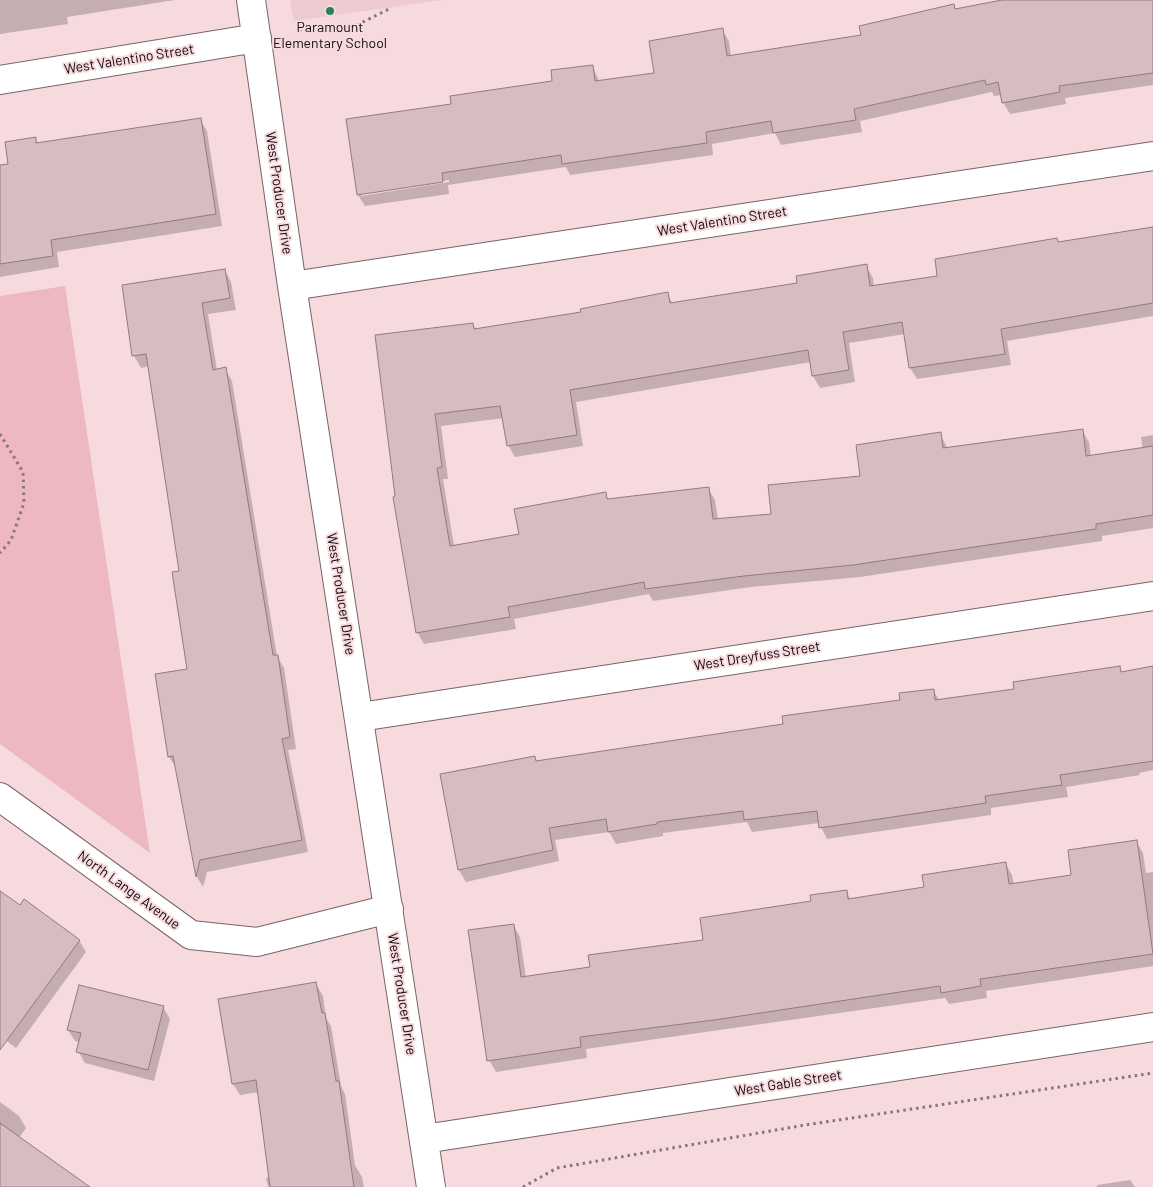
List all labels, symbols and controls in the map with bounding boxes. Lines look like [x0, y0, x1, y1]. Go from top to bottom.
marker: Paramount Elementary School [324, 5, 336, 17]
place label: Paramount Elementary School [273, 19, 387, 52]
street label: West Valentino Street [63, 40, 195, 78]
street label: West Producer Drive [262, 131, 296, 255]
street label: West Valentino Street [656, 202, 788, 240]
street label: West Producer Drive [323, 532, 359, 656]
street label: West Dreyfuss Street [693, 638, 821, 674]
street label: North Lange Avenue [74, 847, 184, 933]
street label: West Producer Drive [384, 932, 420, 1056]
street label: West Gable Street [733, 1066, 843, 1100]

